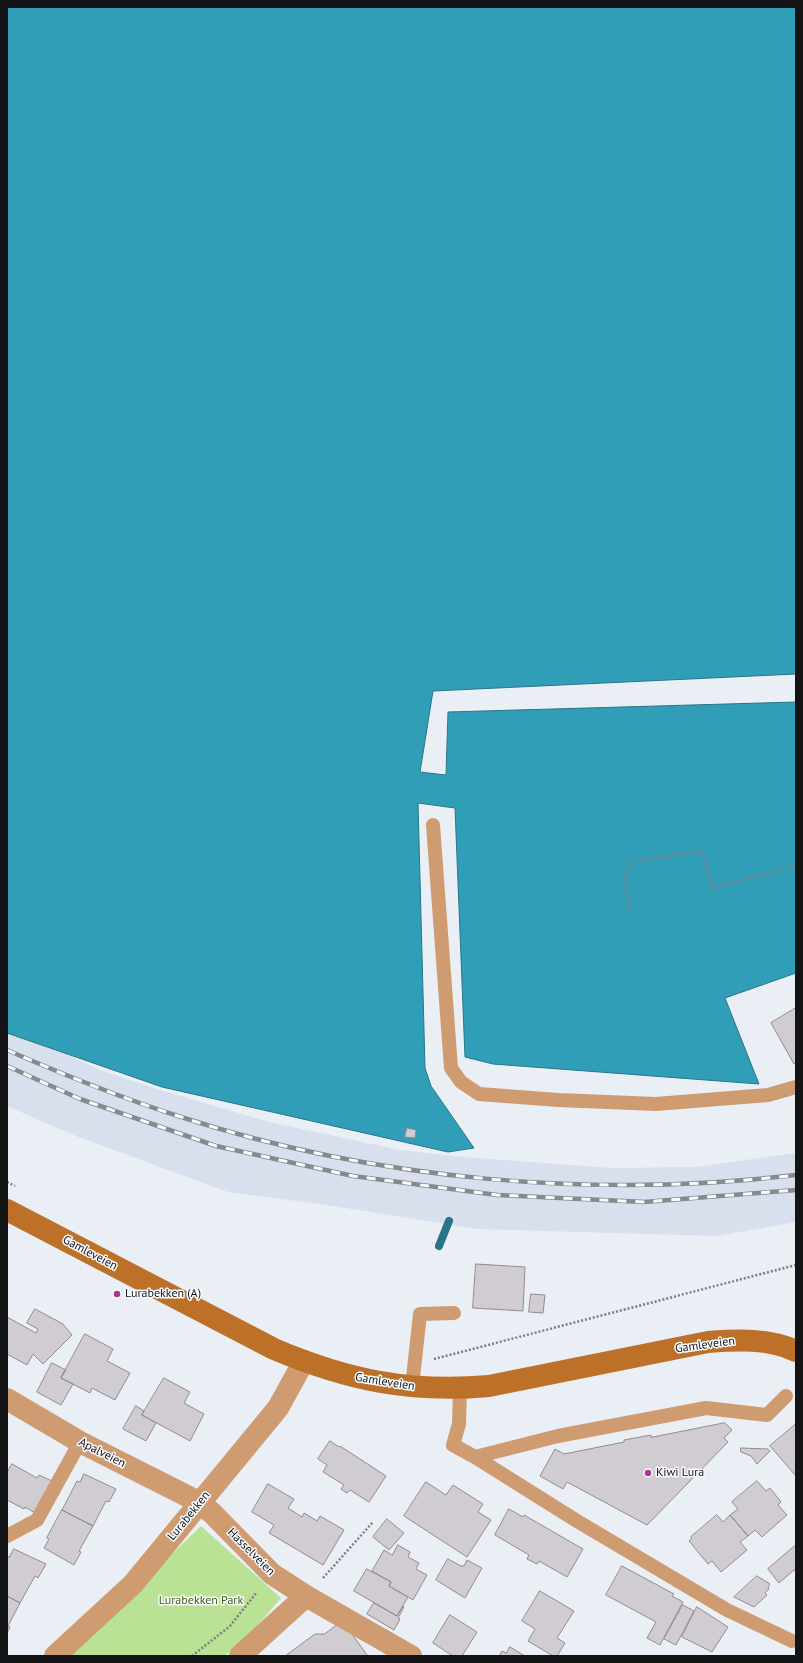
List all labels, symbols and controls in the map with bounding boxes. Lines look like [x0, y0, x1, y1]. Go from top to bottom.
street label: Gamleveien [60, 1233, 120, 1273]
place label: Lurabekken (A) [125, 1287, 201, 1301]
marker: Lurabekken (A) [112, 1289, 122, 1299]
street label: Gamleveien [674, 1334, 736, 1356]
street label: Gamleveien [354, 1370, 416, 1394]
street label: Apalveien [76, 1435, 128, 1471]
place label: Kiwi Lura [656, 1466, 704, 1480]
marker: Kiwi Lura [643, 1468, 653, 1478]
street label: Lurabekken [165, 1489, 213, 1543]
street label: Hasselveien [224, 1525, 278, 1579]
park label: Lurabekken Park [159, 1594, 243, 1608]

